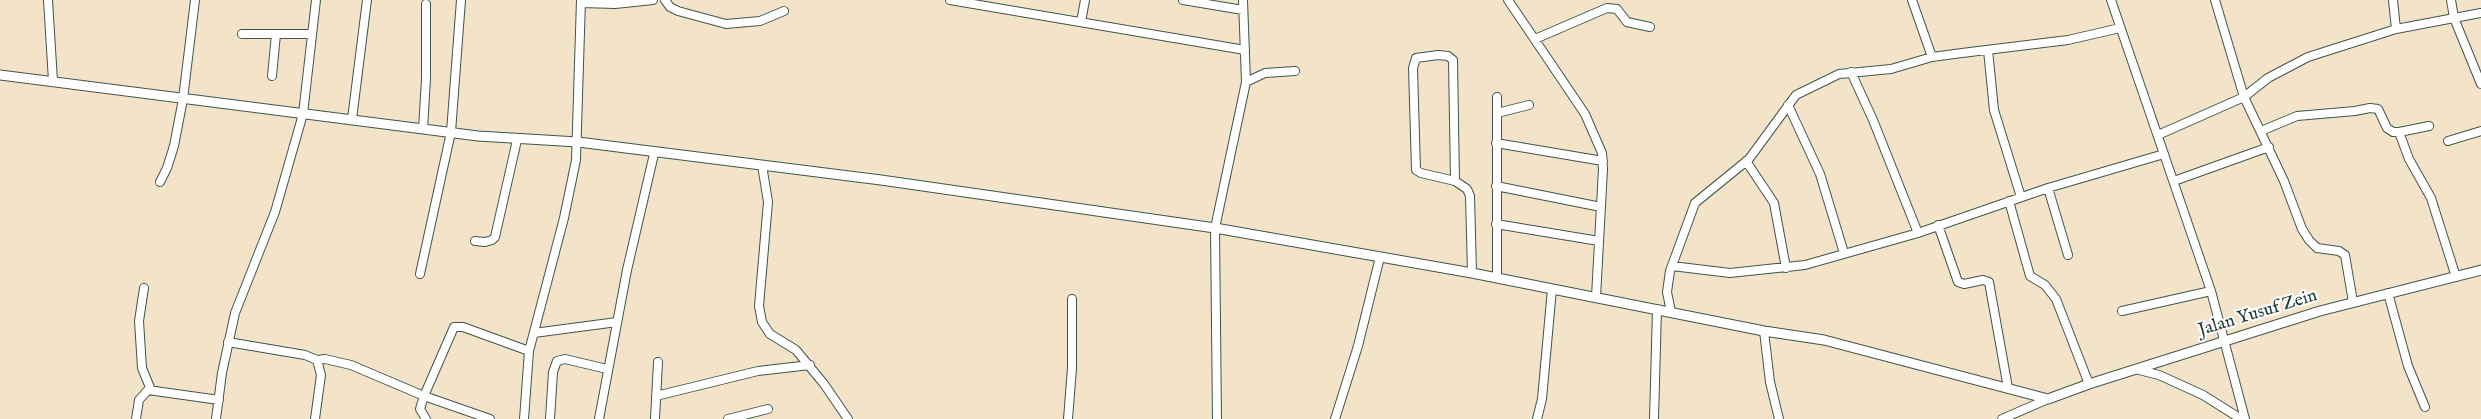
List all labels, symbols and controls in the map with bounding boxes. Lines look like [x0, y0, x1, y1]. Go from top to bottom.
street label: Jalan Yusuf Zein [2196, 286, 2320, 342]

